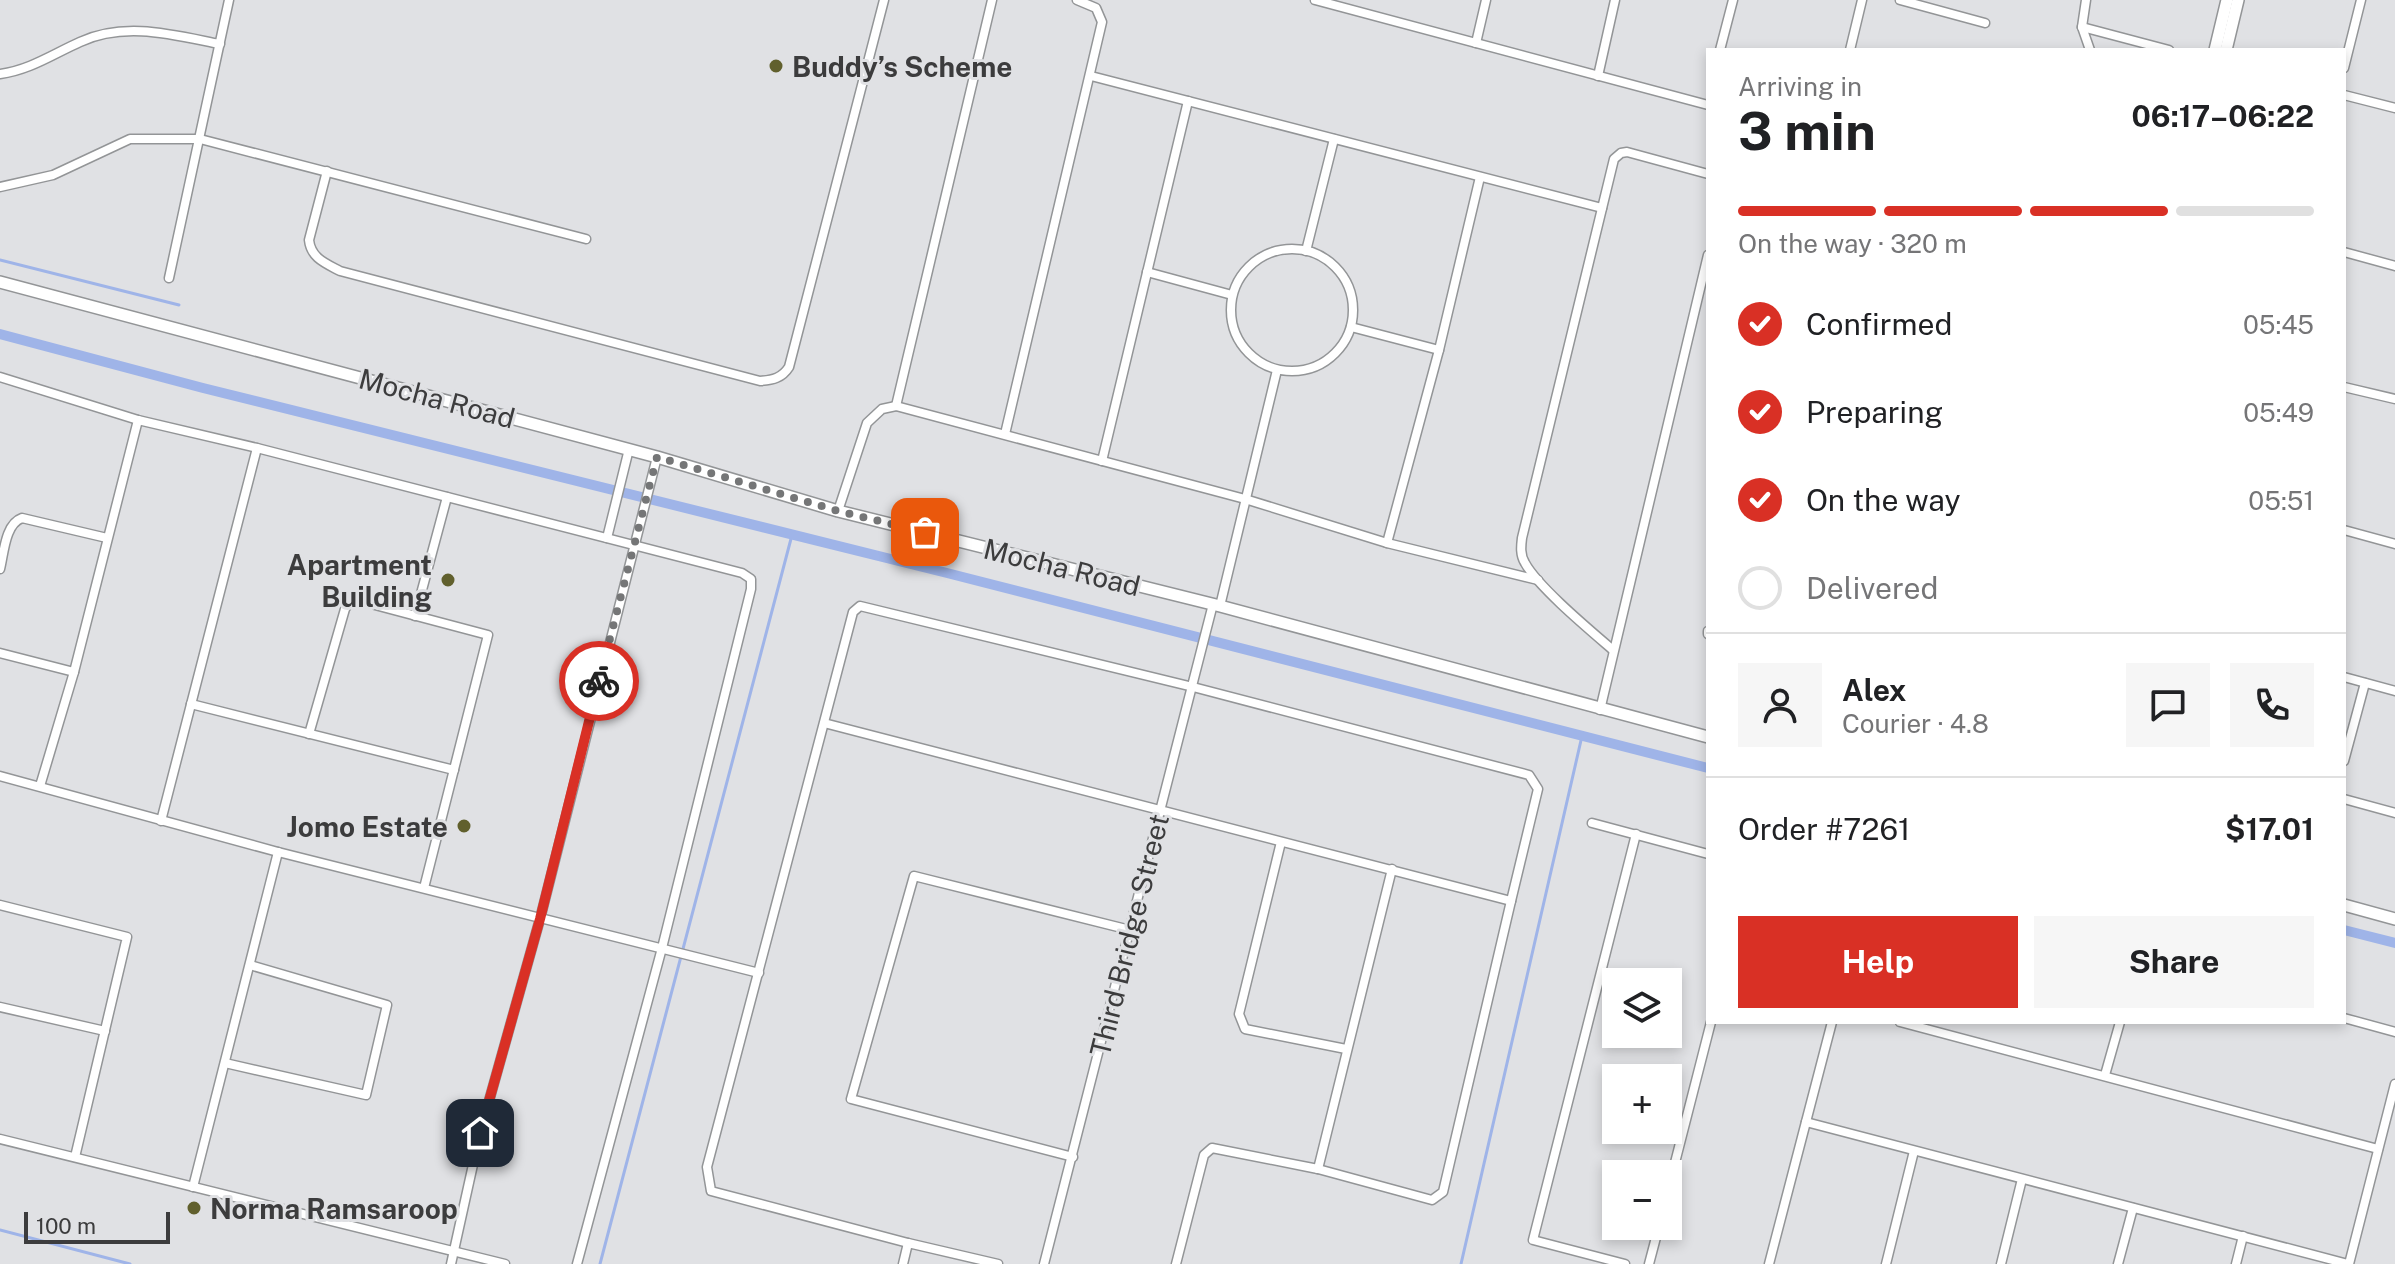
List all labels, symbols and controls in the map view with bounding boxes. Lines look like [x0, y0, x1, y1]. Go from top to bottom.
place label: Buddy’s Scheme [792, 50, 1012, 83]
marker: Buddy’s Scheme [767, 57, 785, 75]
text: Arriving in [1738, 71, 1862, 102]
text: 06:17–06:22 [2132, 98, 2314, 134]
text: 3 min [1738, 101, 1876, 162]
text: On the way · 320 m [1738, 228, 1967, 259]
icon: check [1738, 302, 1782, 346]
text: Confirmed [1806, 306, 1952, 342]
text: 05:45 [2243, 309, 2314, 340]
street label: Mocha Road [355, 361, 519, 435]
icon: check [1738, 390, 1782, 434]
text: Preparing [1806, 394, 1943, 430]
text: 05:49 [2243, 397, 2314, 428]
icon: check [1738, 478, 1782, 522]
text: On the way [1806, 482, 1960, 518]
text: 05:51 [2248, 485, 2314, 516]
pin [891, 498, 959, 566]
icon: bag [903, 510, 947, 554]
street label: Mocha Road [980, 532, 1144, 602]
place label: Apartment Building [287, 548, 432, 613]
text: Delivered [1806, 570, 1938, 606]
marker: Apartment Building [439, 571, 457, 589]
courier [559, 641, 639, 721]
icon: bike [577, 659, 621, 703]
button: person [1738, 663, 1822, 747]
button: chat [2126, 663, 2210, 747]
button: phone [2230, 663, 2314, 747]
text: Alex [1842, 672, 1906, 708]
text: Courier · 4.8 [1842, 708, 1989, 739]
place label: Jomo Estate [287, 810, 448, 843]
street label: Third Bridge Street [1083, 810, 1175, 1060]
text: Order #7261 [1738, 811, 1910, 847]
text: $17.01 [2225, 811, 2314, 847]
marker: Jomo Estate [455, 817, 473, 835]
button: Help [1738, 916, 2018, 1008]
button: Share [2034, 916, 2314, 1008]
map controls [1602, 968, 1682, 1240]
button: layers [1602, 968, 1682, 1048]
button: + [1602, 1064, 1682, 1144]
pin [446, 1099, 514, 1167]
icon: home [458, 1111, 502, 1155]
button: − [1602, 1160, 1682, 1240]
place label: Norma Ramsaroop [210, 1192, 458, 1225]
marker: Norma Ramsaroop [185, 1199, 203, 1217]
scale bar [24, 1208, 170, 1244]
text: 100 m [36, 1213, 96, 1239]

